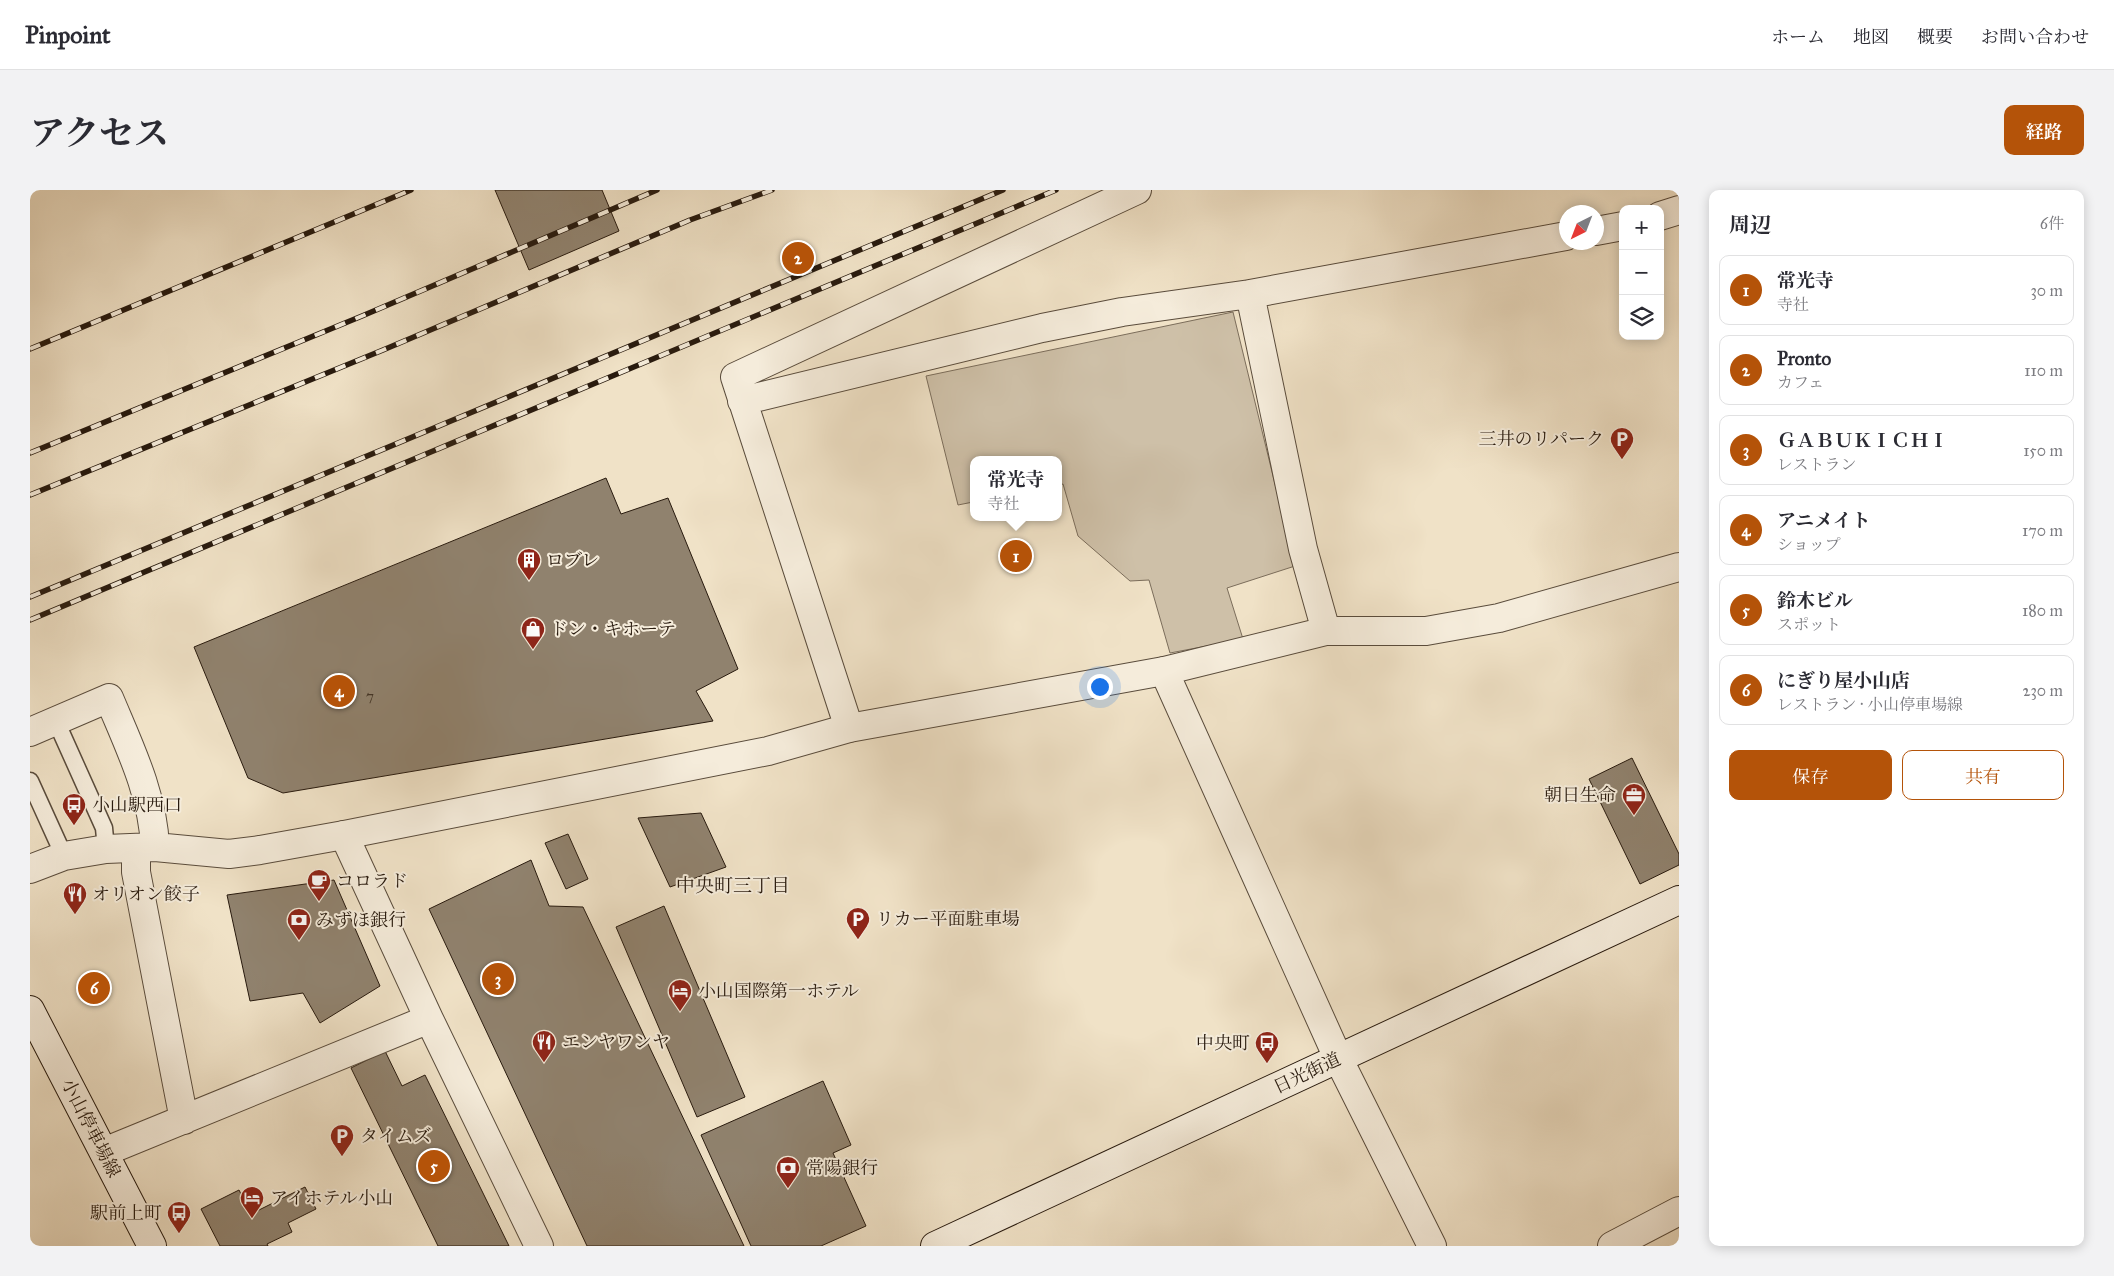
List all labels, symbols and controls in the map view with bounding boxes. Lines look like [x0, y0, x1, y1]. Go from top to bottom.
text: Pinpoint [25, 20, 111, 50]
text: ホーム [1771, 26, 1825, 48]
text: 地図 [1853, 26, 1889, 48]
text: 概要 [1917, 26, 1953, 48]
text: お問い合わせ [1981, 26, 2089, 48]
button: 経路 [2004, 105, 2084, 155]
text: アクセス [30, 112, 169, 155]
north arrow [1559, 205, 1604, 250]
map controls [1619, 205, 1664, 340]
button: + [1619, 205, 1664, 250]
text: 周辺 [1729, 212, 1771, 238]
text: 6件 [2040, 214, 2064, 233]
pin: 2 [782, 239, 814, 277]
button: − [1619, 250, 1664, 295]
text: 常光寺 [1777, 269, 1834, 292]
text: 1 [1743, 281, 1749, 300]
text: 30 m [2030, 281, 2063, 300]
button: layers [1619, 295, 1664, 340]
text: 寺社 [1777, 295, 1809, 314]
text: Pronto [1777, 347, 1831, 370]
text: 2 [1742, 361, 1750, 380]
text: 110 m [2024, 361, 2063, 380]
text: カフェ [1777, 373, 1824, 392]
parking icon: 三井のリパーク [1609, 426, 1635, 460]
place label: 三井のリパーク [1479, 428, 1604, 450]
text: ＧＡＢＵＫＩＣＨＩ [1777, 429, 1948, 452]
text: 3 [1743, 441, 1749, 460]
text: 150 m [2023, 441, 2063, 460]
text: レストラン [1777, 455, 1857, 474]
popup [970, 456, 1062, 521]
text: 常光寺 [987, 468, 1045, 491]
text: 寺社 [987, 494, 1020, 513]
text: アニメイト [1777, 509, 1871, 532]
text: 4 [1742, 521, 1750, 540]
text: 170 m [2022, 521, 2063, 540]
text: ショップ [1777, 535, 1841, 554]
pin: 1 [1000, 537, 1032, 575]
building icon: ロブレ [516, 547, 542, 581]
place label: ロブレ [546, 549, 599, 571]
text: 鈴木ビル [1777, 589, 1853, 612]
text: 5 [1742, 601, 1750, 620]
text: 180 m [2022, 601, 2063, 620]
text: スポット [1777, 615, 1841, 634]
shop icon: ドン・キホーテ [520, 616, 546, 650]
place label: ドン・キホーテ [550, 618, 676, 640]
text: にぎり屋小山店 [1777, 669, 1910, 692]
pin: 4 [323, 672, 355, 710]
your location [1087, 674, 1113, 700]
text: 6 [1742, 681, 1750, 700]
text: 230 m [2023, 681, 2063, 700]
house number: 7 [366, 687, 374, 705]
text: レストラン · 小山停車場線 [1777, 695, 1963, 714]
button: 保存 [1729, 750, 1892, 800]
button: 共有 [1902, 750, 2064, 800]
office icon: 朝日生命 [1621, 782, 1647, 816]
place label: 朝日生命 [1544, 784, 1616, 806]
bus stop icon: 小山駅西口 [61, 792, 87, 826]
place label: 小山駅西口 [92, 794, 182, 816]
cafe icon: コロラド [306, 868, 332, 902]
place label: コロラド [336, 870, 408, 892]
district label: 中央町三丁目 [676, 874, 790, 897]
restaurant icon: オリオン餃子 [62, 881, 88, 915]
place label: オリオン餃子 [92, 883, 200, 905]
parking icon: リカー平面駐車場 [845, 906, 871, 940]
bank icon: みずほ銀行 [286, 907, 312, 941]
place label: リカー平面駐車場 [876, 908, 1020, 930]
place label: みずほ銀行 [316, 909, 406, 931]
pin: 3 [482, 960, 514, 998]
pin: 6 [78, 969, 110, 1007]
hotel icon: 小山国際第一ホテル [667, 978, 693, 1012]
place label: 小山国際第一ホテル [698, 980, 859, 1002]
restaurant icon: エンヤワンヤ [531, 1029, 557, 1063]
bus stop icon: 中央町 [1254, 1030, 1280, 1064]
place label: エンヤワンヤ [562, 1031, 670, 1053]
place label: 中央町 [1196, 1032, 1250, 1054]
street label: 日光街道 [1270, 1048, 1344, 1098]
street label: 小山停車場線 [57, 1075, 125, 1181]
parking icon: タイムズ [329, 1123, 355, 1157]
place label: タイムズ [360, 1125, 432, 1147]
pin: 5 [418, 1147, 450, 1185]
bank icon: 常陽銀行 [775, 1155, 801, 1189]
place label: 常陽銀行 [806, 1157, 878, 1179]
hotel icon: アイホテル小山 [239, 1185, 265, 1219]
place label: アイホテル小山 [270, 1187, 393, 1209]
bus stop icon: 駅前上町 [166, 1200, 192, 1234]
place label: 駅前上町 [90, 1202, 162, 1224]

